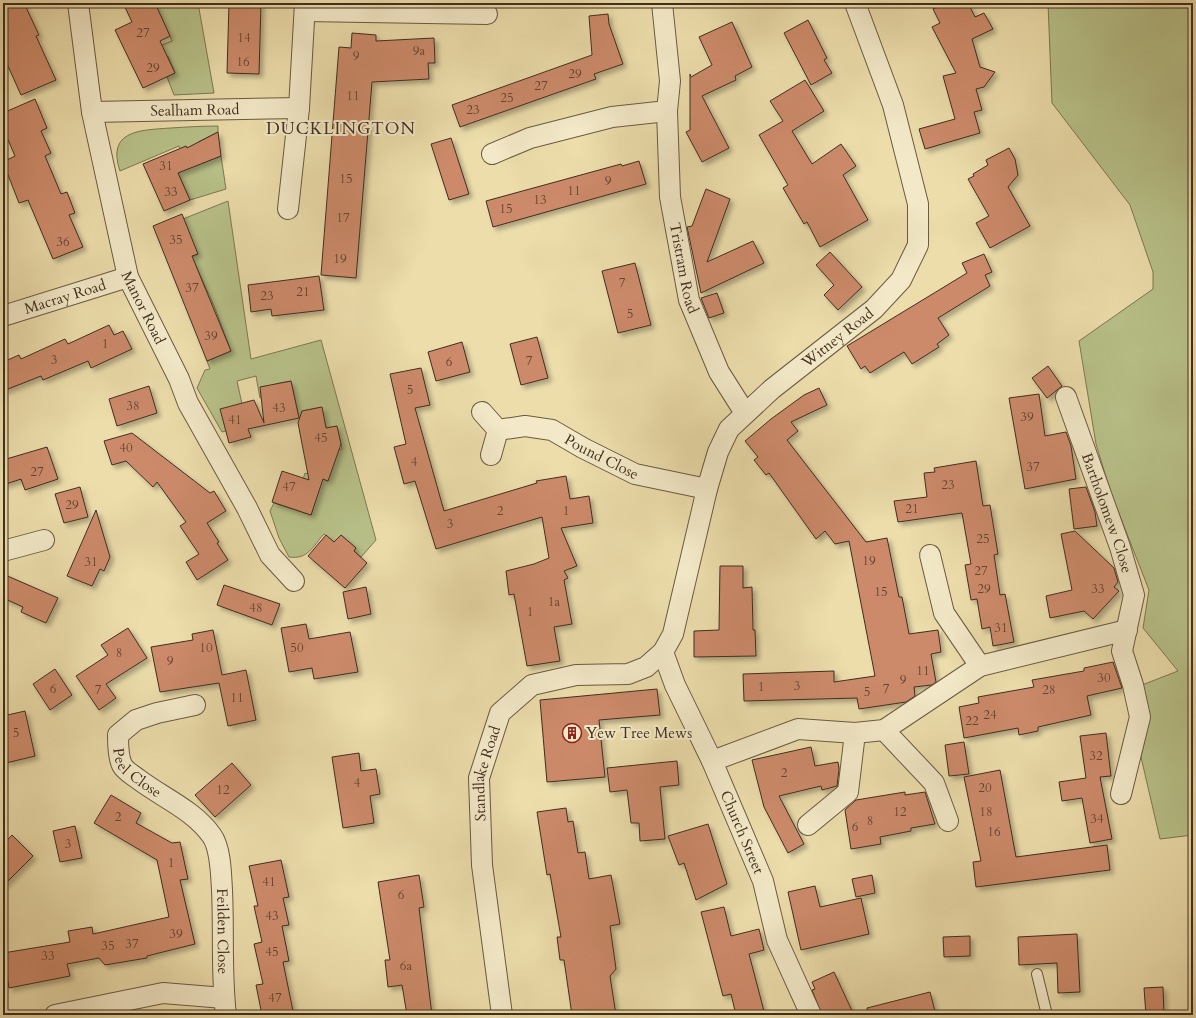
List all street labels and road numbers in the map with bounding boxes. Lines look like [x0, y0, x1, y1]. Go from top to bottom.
street label: Sealham Road [150, 99, 240, 121]
street label: Tristram Road [665, 221, 704, 317]
street label: Manor Road [117, 267, 170, 348]
street label: Macray Road [22, 275, 108, 319]
street label: Witney Road [797, 303, 878, 373]
street label: Pound Close [561, 429, 642, 484]
street label: Bartholomew Close [1077, 450, 1137, 576]
street label: Standlake Road [469, 723, 505, 821]
street label: Peel Close [108, 747, 165, 802]
street label: Church Street [716, 787, 769, 877]
street label: Feilden Close [212, 888, 233, 975]

